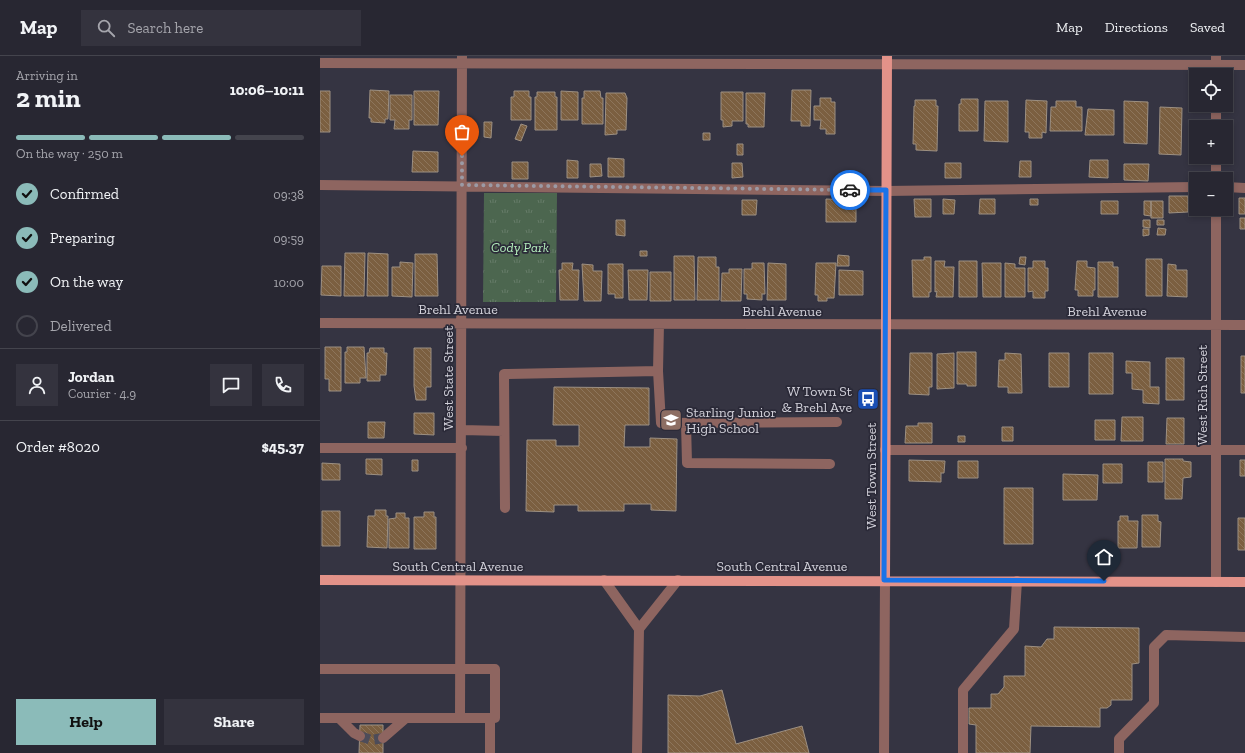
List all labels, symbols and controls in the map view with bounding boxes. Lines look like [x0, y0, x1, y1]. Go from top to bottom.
search box [81, 10, 361, 46]
text: Map [20, 16, 57, 39]
icon: search [95, 17, 117, 39]
text: Search here [127, 19, 203, 37]
text: Map [1056, 19, 1083, 36]
text: Directions [1105, 19, 1168, 36]
text: Saved [1190, 19, 1225, 36]
text: Arriving in [16, 68, 78, 83]
map controls [1189, 68, 1233, 216]
button: locate [1189, 68, 1233, 112]
text: 10:06–10:11 [230, 81, 304, 99]
text: 2 min [16, 82, 81, 114]
pin [445, 115, 479, 156]
button: + [1189, 120, 1233, 164]
icon: bag [451, 121, 473, 143]
text: On the way · 250 m [16, 146, 123, 161]
courier [830, 170, 870, 210]
button: − [1189, 172, 1233, 216]
icon: car [839, 179, 861, 201]
icon: check [16, 183, 38, 205]
text: Confirmed [50, 185, 119, 203]
text: 09:38 [273, 187, 304, 202]
icon: check [16, 227, 38, 249]
text: Preparing [50, 229, 115, 247]
text: 09:59 [273, 231, 304, 246]
park label: Cody Park [491, 239, 549, 256]
icon: check [16, 271, 38, 293]
text: On the way [50, 273, 123, 291]
text: 10:00 [274, 275, 304, 290]
street label: Brehl Avenue [418, 301, 498, 318]
street label: Brehl Avenue [742, 303, 822, 320]
street label: Brehl Avenue [1067, 303, 1147, 320]
text: Delivered [50, 317, 112, 335]
street label: West State Street [440, 325, 457, 430]
street label: West Rich Street [1194, 344, 1211, 445]
button: person [16, 364, 58, 406]
button: chat [210, 364, 252, 406]
button: phone [262, 364, 304, 406]
text: Jordan [68, 368, 114, 386]
place label: W Town St & Brehl Ave [781, 383, 853, 416]
text: Courier · 4.9 [68, 386, 136, 401]
bus stop icon: W Town St & Brehl Ave [855, 386, 881, 412]
place label: Starling Junior High School [686, 404, 777, 437]
school or university icon: Starling Junior High School [658, 407, 684, 433]
street label: West Town Street [863, 422, 880, 529]
text: Order #8020 [16, 438, 100, 456]
text: $45.37 [261, 438, 304, 456]
pin [1087, 540, 1121, 581]
icon: home [1093, 546, 1115, 568]
street label: South Central Avenue [393, 558, 524, 575]
street label: South Central Avenue [717, 558, 848, 575]
button: Help [16, 699, 156, 745]
button: Share [164, 699, 304, 745]

